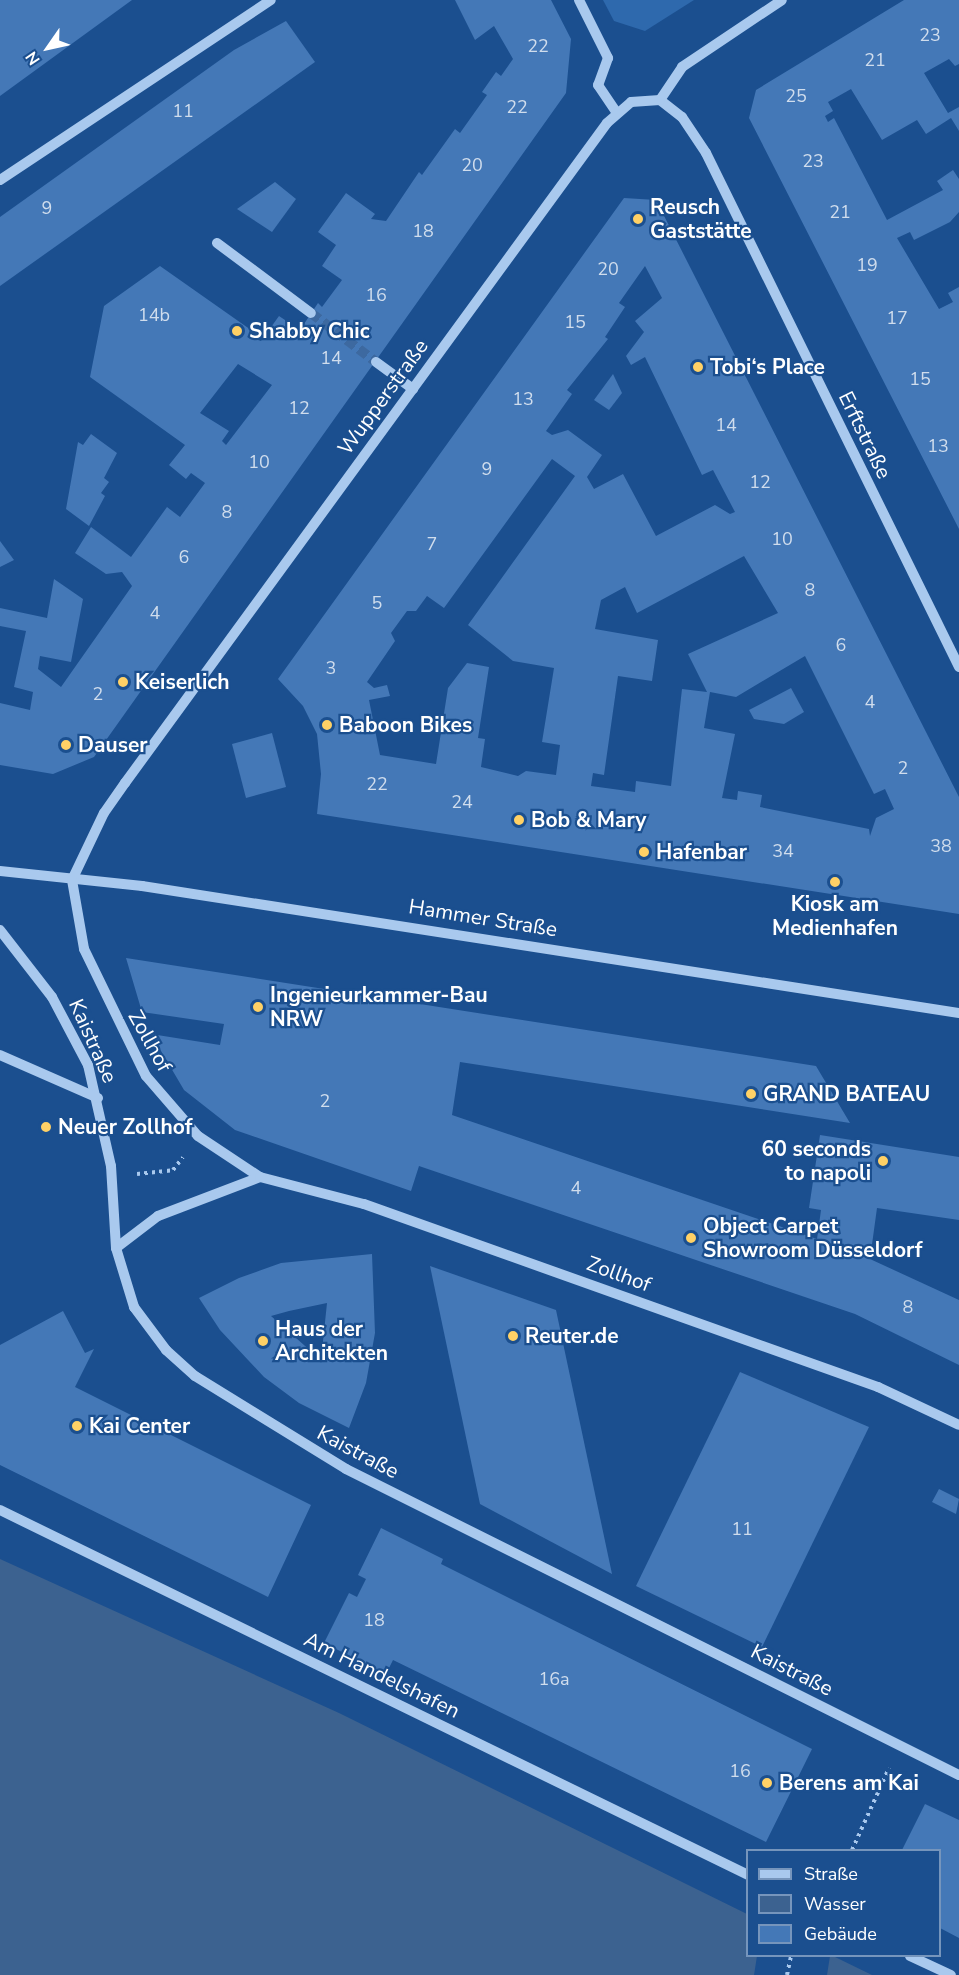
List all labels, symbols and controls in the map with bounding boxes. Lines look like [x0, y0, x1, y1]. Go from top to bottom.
north arrow [18, 18, 78, 78]
house number: 23 [919, 24, 941, 46]
house number: 22 [527, 35, 549, 57]
text: N [21, 47, 46, 69]
house number: 21 [864, 49, 886, 71]
house number: 25 [785, 85, 807, 107]
house number: 22 [506, 96, 528, 118]
house number: 11 [172, 100, 194, 122]
house number: 23 [802, 150, 824, 172]
house number: 20 [461, 154, 483, 176]
place label: Reusch Gaststätte [650, 194, 752, 244]
house number: 9 [42, 197, 52, 219]
house number: 21 [829, 201, 851, 223]
marker: Reusch Gaststätte [631, 212, 645, 226]
house number: 18 [412, 220, 434, 242]
house number: 19 [856, 254, 878, 276]
house number: 20 [597, 258, 619, 280]
house number: 16 [365, 284, 387, 306]
house number: 14b [138, 304, 170, 326]
house number: 17 [886, 307, 908, 329]
house number: 15 [564, 311, 586, 333]
place label: Shabby Chic [249, 318, 370, 344]
marker: Shabby Chic [230, 324, 244, 338]
street label: Wupperstraße [333, 334, 433, 460]
house number: 14 [320, 347, 342, 369]
place label: Tobi‘s Place [710, 354, 825, 380]
marker: Tobi‘s Place [691, 360, 705, 374]
house number: 15 [909, 368, 931, 390]
street label: Erftstraße [833, 387, 897, 483]
house number: 13 [512, 388, 534, 410]
house number: 12 [288, 397, 310, 419]
house number: 14 [715, 414, 737, 436]
house number: 13 [927, 435, 949, 457]
house number: 10 [248, 451, 270, 473]
house number: 9 [482, 458, 492, 480]
house number: 12 [749, 471, 771, 493]
house number: 8 [222, 501, 232, 523]
house number: 10 [771, 528, 793, 550]
house number: 7 [427, 533, 437, 555]
house number: 6 [179, 546, 189, 568]
house number: 8 [805, 579, 815, 601]
house number: 5 [372, 592, 382, 614]
house number: 4 [150, 602, 160, 624]
house number: 6 [836, 634, 846, 656]
house number: 3 [326, 657, 336, 679]
place label: Keiserlich [135, 669, 230, 695]
marker: Keiserlich [116, 675, 130, 689]
house number: 2 [93, 683, 103, 705]
house number: 4 [865, 691, 875, 713]
place label: Baboon Bikes [339, 712, 472, 738]
marker: Baboon Bikes [320, 718, 334, 732]
place label: Dauser [78, 732, 148, 758]
marker: Dauser [59, 738, 73, 752]
house number: 2 [898, 757, 908, 779]
house number: 22 [366, 773, 388, 795]
house number: 24 [451, 791, 473, 813]
place label: Bob & Mary [531, 807, 646, 833]
marker: Bob & Mary [512, 813, 526, 827]
house number: 38 [930, 835, 952, 857]
place label: Hafenbar [656, 839, 747, 865]
house number: 34 [772, 840, 794, 862]
marker: Hafenbar [637, 845, 651, 859]
marker: Kiosk am Medienhafen [828, 875, 842, 889]
place label: Kiosk am Medienhafen [772, 891, 898, 941]
street label: Hammer Straße [407, 894, 559, 942]
place label: Ingenieurkammer-Bau NRW [270, 982, 488, 1032]
street label: Kaistraße [63, 995, 123, 1087]
marker: Ingenieurkammer-Bau NRW [251, 1000, 265, 1014]
street label: Zollhof [123, 1006, 177, 1076]
place label: GRAND BATEAU [763, 1081, 930, 1107]
marker: GRAND BATEAU [744, 1087, 758, 1101]
house number: 2 [320, 1090, 330, 1112]
place label: Neuer Zollhof [58, 1114, 192, 1140]
marker: Neuer Zollhof [39, 1120, 53, 1134]
place label: 60 seconds to napoli [762, 1136, 871, 1186]
marker: 60 seconds to napoli [876, 1154, 890, 1168]
house number: 4 [571, 1177, 581, 1199]
place label: Object Carpet Showroom Düsseldorf [703, 1213, 922, 1263]
marker: Object Carpet Showroom Düsseldorf [684, 1231, 698, 1245]
street label: Zollhof [583, 1251, 655, 1297]
house number: 8 [903, 1296, 913, 1318]
place label: Haus der Architekten [275, 1316, 388, 1366]
place label: Reuter.de [525, 1323, 619, 1349]
marker: Reuter.de [506, 1329, 520, 1343]
marker: Haus der Architekten [256, 1334, 270, 1348]
place label: Kai Center [89, 1413, 190, 1439]
marker: Kai Center [70, 1419, 84, 1433]
street label: Kaistraße [313, 1420, 403, 1484]
house number: 11 [731, 1518, 753, 1540]
house number: 18 [363, 1609, 385, 1631]
street label: Am Handelshafen [300, 1626, 464, 1724]
street label: Kaistraße [747, 1639, 837, 1701]
house number: 16a [538, 1668, 570, 1690]
house number: 16 [729, 1760, 751, 1782]
place label: Berens am Kai [779, 1770, 919, 1796]
marker: Berens am Kai [760, 1776, 774, 1790]
legend [746, 1849, 941, 1957]
text: Straße [804, 1862, 858, 1886]
text: Wasser [804, 1892, 866, 1916]
text: Gebäude [804, 1922, 877, 1946]

